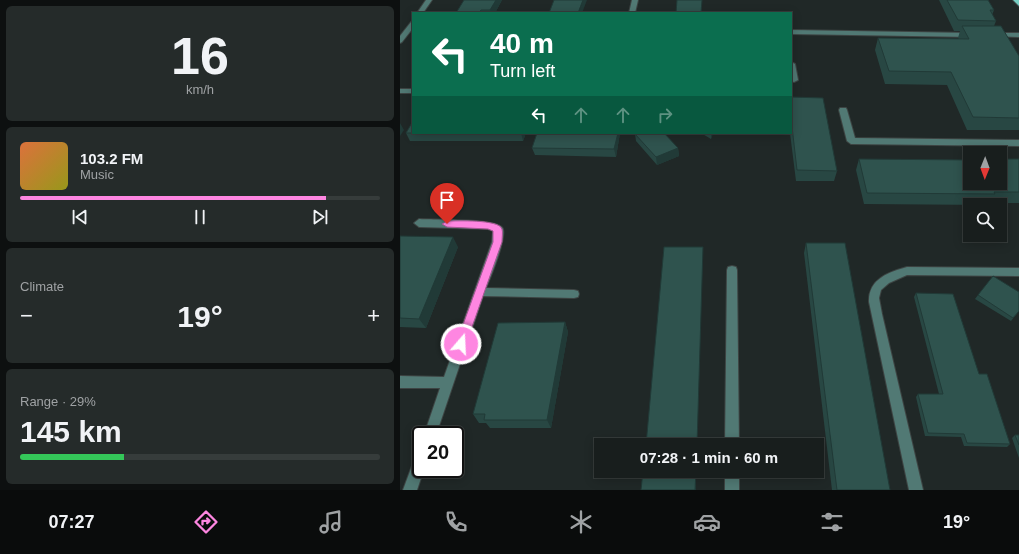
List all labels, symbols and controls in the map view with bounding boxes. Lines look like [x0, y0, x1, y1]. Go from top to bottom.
text: 16 [171, 27, 229, 85]
icon: left [424, 28, 476, 80]
text: 40 m [490, 28, 554, 59]
text: Turn left [490, 61, 555, 81]
text: km/h [186, 82, 214, 97]
icon: left [528, 104, 550, 126]
icon: ahead [570, 104, 592, 126]
icon: ahead [612, 104, 634, 126]
icon: right [654, 104, 676, 126]
north arrow [963, 146, 1007, 190]
map controls [963, 146, 1007, 242]
text: 103.2 FM [80, 150, 143, 167]
text: Music [80, 167, 114, 182]
pin [430, 183, 464, 224]
icon: arrive [436, 189, 458, 211]
button: search [963, 198, 1007, 242]
icon: previous [69, 206, 91, 228]
icon: pause [189, 206, 211, 228]
icon: next [309, 206, 331, 228]
text: Climate [20, 279, 64, 294]
text: 19° [177, 300, 223, 333]
text: − [20, 303, 33, 328]
text: + [367, 303, 380, 328]
position arrow [440, 323, 482, 365]
text: Range · 29% [20, 394, 96, 409]
text: 145 km [20, 415, 122, 448]
speed limit sign: 20 [412, 426, 464, 478]
text: 07:28 · 1 min · 60 m [640, 449, 778, 466]
icon: directions [192, 508, 220, 536]
icon: music [317, 508, 345, 536]
icon: phone [442, 508, 470, 536]
icon: climate [567, 508, 595, 536]
icon: car [693, 508, 721, 536]
icon: filters [818, 508, 846, 536]
text: 07:27 [49, 512, 95, 532]
text: 19° [943, 512, 970, 532]

